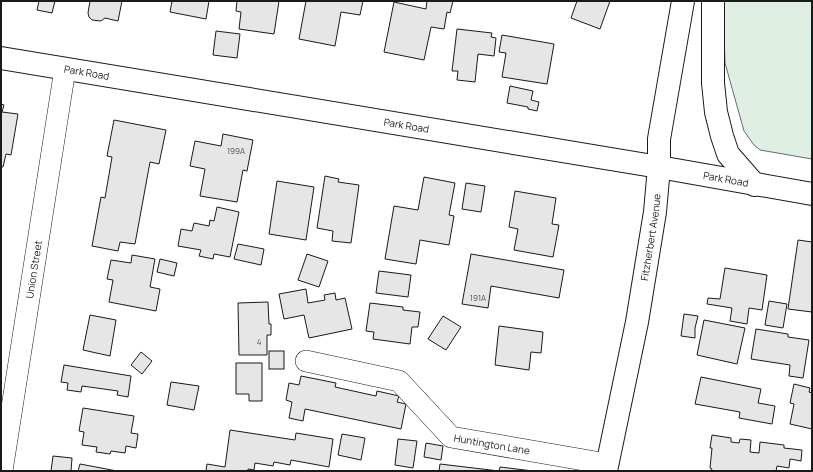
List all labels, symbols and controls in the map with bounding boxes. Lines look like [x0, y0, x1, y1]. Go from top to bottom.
street label: Park Road [63, 62, 111, 83]
street label: Park Road [383, 115, 430, 136]
house number: 199A [227, 145, 245, 156]
street label: Park Road [702, 168, 750, 190]
street label: Fitzherbert Avenue [637, 193, 664, 282]
street label: Union Street [22, 239, 45, 300]
house number: 191A [470, 292, 486, 303]
house number: 4 [257, 336, 262, 347]
street label: Huntington Lane [453, 431, 531, 458]

